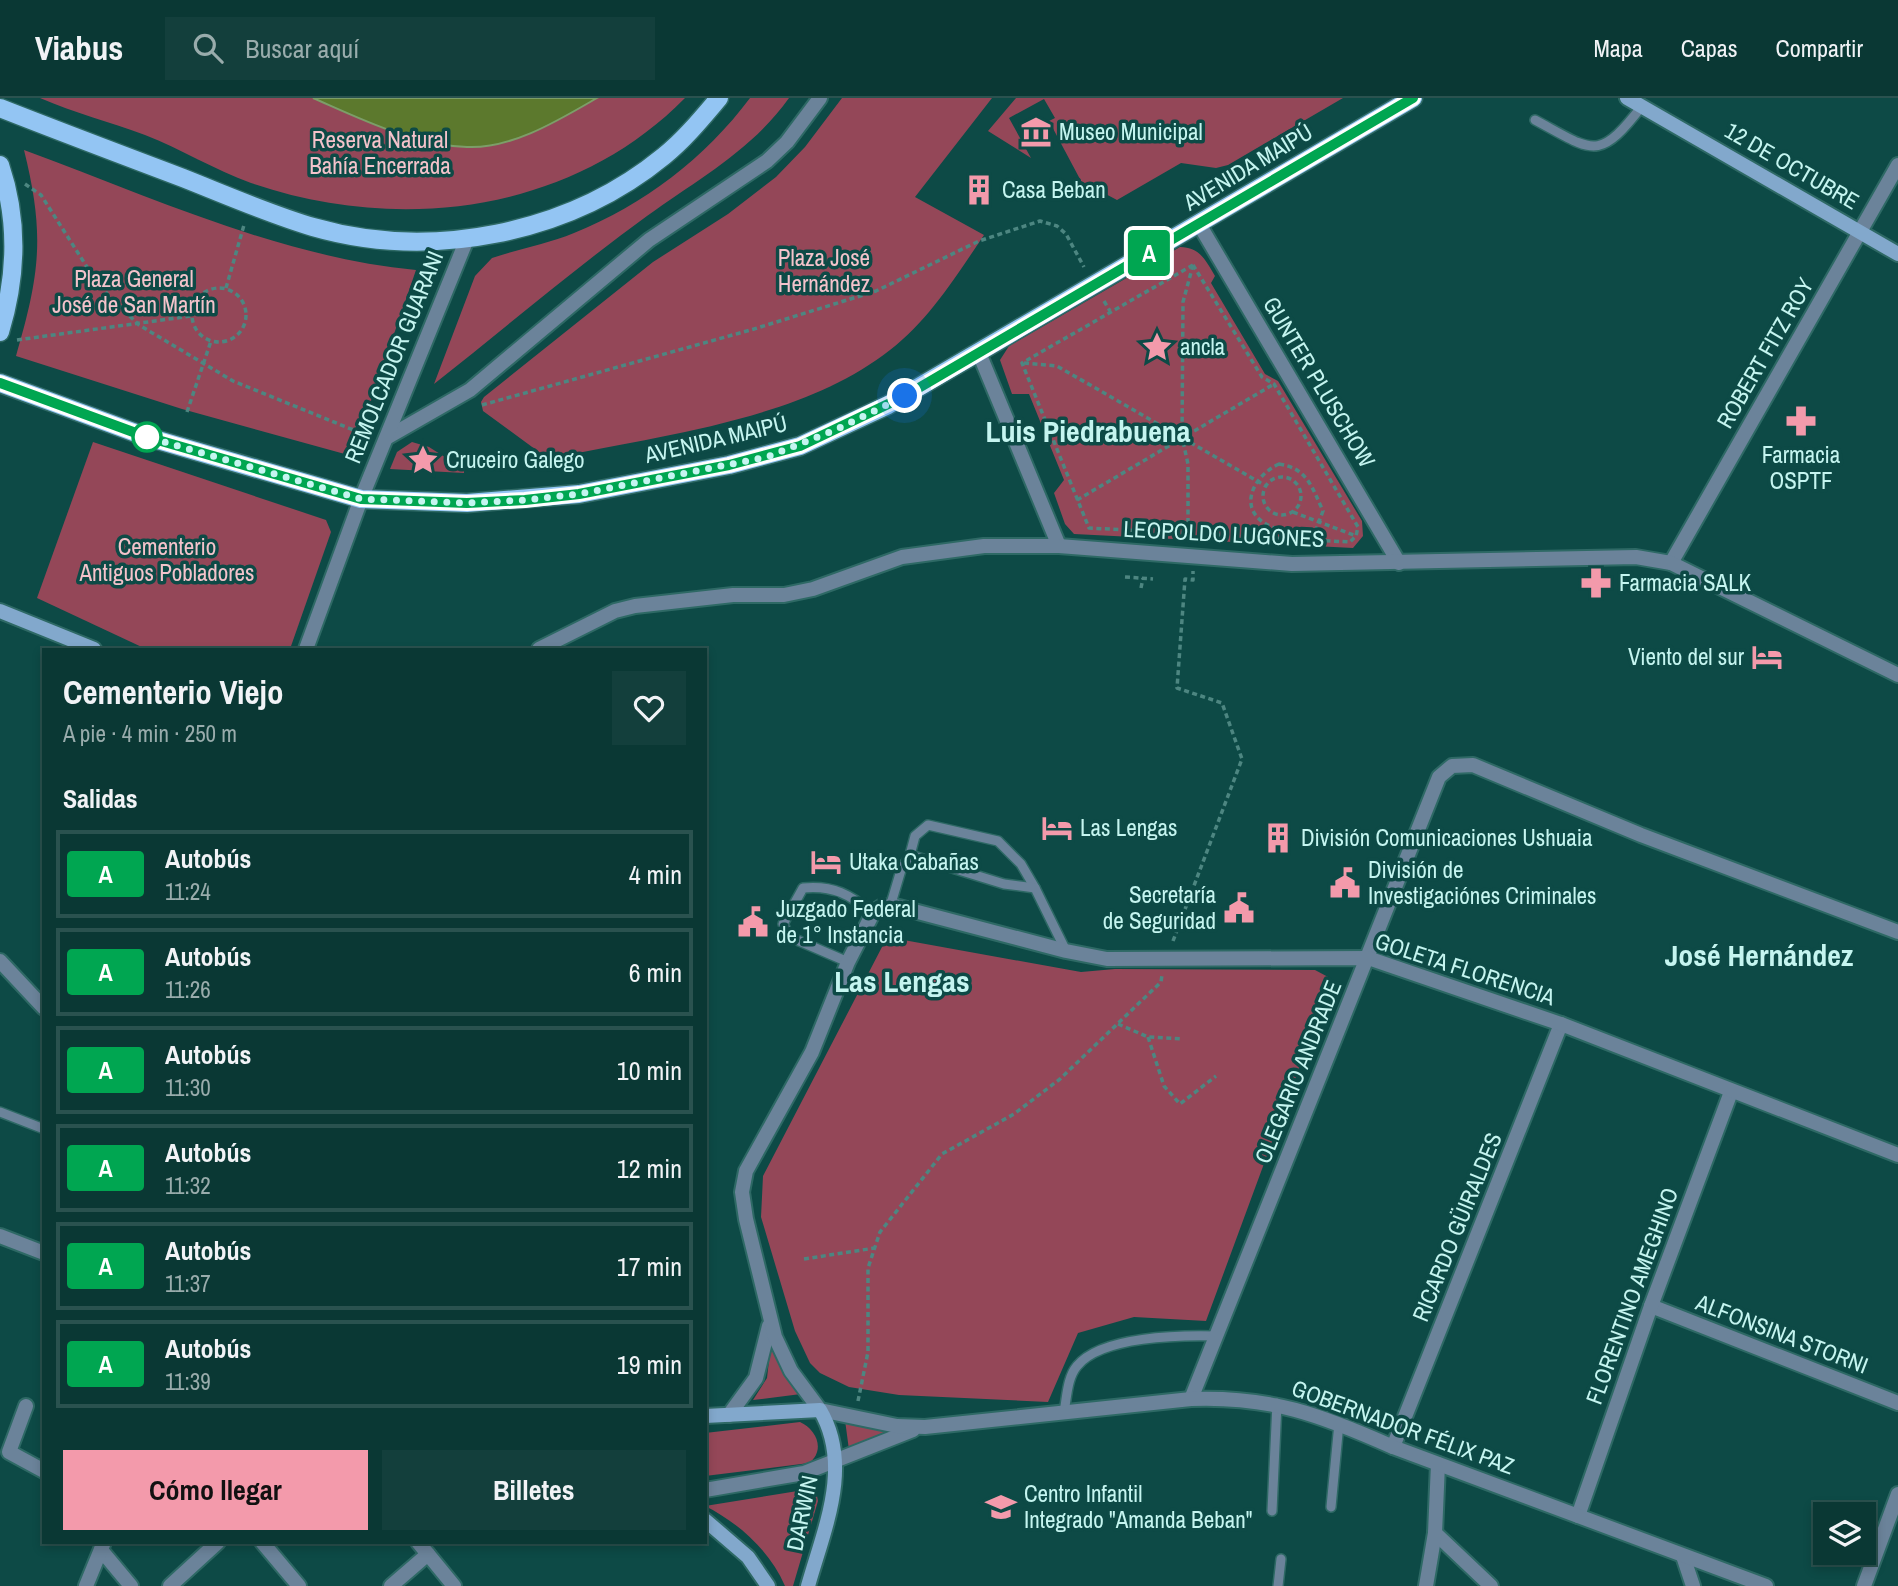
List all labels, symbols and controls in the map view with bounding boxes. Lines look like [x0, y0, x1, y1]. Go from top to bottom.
search box [165, 17, 655, 80]
text: Viabus [35, 26, 123, 70]
icon: search [189, 29, 227, 67]
text: Buscar aquí [245, 31, 359, 66]
text: Mapa [1593, 32, 1643, 64]
text: Capas [1681, 32, 1738, 64]
text: Compartir [1776, 32, 1863, 64]
museum icon: Museo Municipal [1019, 115, 1053, 149]
street label: 12 DE OCTUBRE [1720, 115, 1865, 216]
place label: Museo Municipal [1059, 116, 1203, 147]
street label: AVENIDA MAIPÚ [1177, 116, 1318, 218]
park label: Reserva Natural Bahía Encerrada [309, 124, 451, 181]
building icon: Casa Beban [962, 173, 996, 207]
place label: Casa Beban [1002, 174, 1106, 205]
line badge: A [1126, 230, 1172, 276]
text: A [1142, 237, 1156, 269]
park label: Plaza José Hernández [778, 242, 870, 299]
street label: REMOLCADOR GUARANI [337, 246, 450, 468]
park label: Plaza General José de San Martín [52, 263, 216, 320]
street label: ROBERT FITZ ROY [1709, 271, 1820, 434]
street label: GUNTER PLUSCHOW [1256, 291, 1383, 473]
place icon: ancla [1140, 330, 1174, 364]
place label: ancla [1180, 331, 1226, 362]
your location [887, 378, 922, 413]
pharmacy icon: Farmacia OSPTF [1784, 404, 1818, 438]
street label: AVENIDA MAIPÚ [641, 407, 790, 470]
district label: Luis Piedrabuena [985, 411, 1191, 451]
unlabelled marker [132, 422, 162, 452]
place label: Farmacia OSPTF [1762, 439, 1841, 496]
place icon: Cruceiro Galego [406, 443, 440, 477]
place label: Cruceiro Galego [446, 444, 584, 475]
street label: LEOPOLDO LUGONES [1123, 513, 1325, 554]
park label: Cementerio Antiguos Pobladores [78, 531, 255, 588]
pharmacy icon: Farmacia SALK [1579, 566, 1613, 600]
place label: Farmacia SALK [1619, 567, 1752, 598]
hotel icon: Viento del sur [1750, 640, 1784, 674]
place label: Viento del sur [1628, 641, 1745, 672]
text: Cementerio Viejo [63, 670, 284, 714]
button: heart [612, 671, 686, 745]
text: A pie · 4 min · 250 m [63, 718, 237, 749]
text: Salidas [63, 781, 138, 816]
hotel icon: Las Lengas [1040, 811, 1074, 845]
place label: Las Lengas [1080, 812, 1178, 843]
building icon: División Comunicaciones Ushuaia [1261, 821, 1295, 855]
place label: División Comunicaciones Ushuaia [1301, 822, 1593, 853]
text: Autobús [165, 841, 251, 876]
hotel icon: Utaka Cabañas [809, 845, 843, 879]
place label: Utaka Cabañas [849, 846, 979, 877]
place label: División de Investigaciónes Criminales [1368, 854, 1597, 911]
text: 4 min [629, 857, 682, 892]
text: A [98, 858, 113, 890]
public building icon: División de Investigaciónes Criminales [1328, 866, 1362, 900]
text: 11:24 [165, 876, 211, 907]
place label: Secretaría de Seguridad [1103, 879, 1217, 936]
public building icon: Secretaría de Seguridad [1222, 891, 1256, 925]
place label: Juzgado Federal de 1° Instancia [776, 893, 916, 950]
public building icon: Juzgado Federal de 1° Instancia [736, 905, 770, 939]
street label: GOLETA FLORENCIA [1371, 925, 1559, 1012]
district label: José Hernández [1665, 935, 1853, 975]
text: Autobús [165, 939, 251, 974]
text: 6 min [629, 955, 682, 990]
text: A [98, 956, 113, 988]
district label: Las Lengas [834, 961, 970, 1001]
text: 11:26 [165, 974, 211, 1005]
street label: OLEGARIO ANDRADE [1247, 976, 1348, 1168]
text: Autobús [165, 1037, 251, 1072]
text: 10 min [617, 1053, 682, 1088]
text: A [98, 1054, 113, 1086]
text: 11:30 [165, 1072, 211, 1103]
street label: RICARDO GÜIRALDES [1404, 1128, 1509, 1326]
text: Autobús [165, 1135, 251, 1170]
text: 12 min [617, 1151, 682, 1186]
text: A [98, 1152, 113, 1184]
text: 11:32 [165, 1170, 211, 1201]
street label: FLORENTINO AMEGHINO [1578, 1183, 1685, 1408]
text: Autobús [165, 1233, 251, 1268]
text: 17 min [617, 1249, 682, 1284]
text: A [98, 1250, 113, 1282]
text: 11:37 [165, 1268, 211, 1299]
street label: ALFONSINA STORNI [1691, 1286, 1873, 1381]
text: Autobús [165, 1331, 251, 1366]
text: 19 min [617, 1347, 682, 1382]
text: A [98, 1348, 113, 1380]
text: 11:39 [165, 1366, 211, 1397]
street label: GOBERNADOR FÉLIX PAZ [1288, 1372, 1519, 1481]
button: Cómo llegar [63, 1450, 368, 1530]
button: Billetes [382, 1450, 686, 1530]
street label: DARWIN [778, 1472, 825, 1553]
place label: Centro Infantil Integrado "Amanda Beban" [1024, 1478, 1252, 1535]
school or university icon: Centro Infantil Integrado "Amanda Beban" [984, 1490, 1018, 1524]
map controls [1813, 1502, 1876, 1565]
button: layers [1813, 1502, 1876, 1565]

